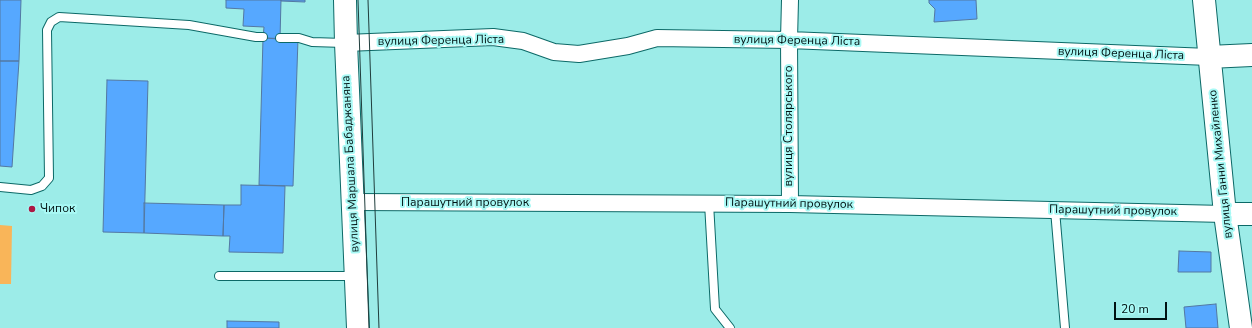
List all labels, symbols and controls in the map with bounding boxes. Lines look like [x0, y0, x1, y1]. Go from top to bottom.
street label: вулиця Ференца Ліста [378, 33, 504, 49]
street label: вулиця Ференца Ліста [734, 33, 860, 49]
street label: вулиця Ференца Ліста [1058, 45, 1184, 63]
street label: вулиця Столярського [782, 66, 796, 186]
street label: вулиця Маршала Бабаджаняна [339, 75, 363, 253]
street label: вулиця Ганни Михайленко [1206, 89, 1236, 239]
street label: Парашутний провулок [401, 196, 529, 210]
street label: Парашутний провулок [725, 196, 853, 212]
place label: Чипок [40, 202, 75, 216]
street label: Парашутний провулок [1049, 203, 1177, 219]
marker: Чипок [27, 204, 37, 214]
scale bar [1116, 294, 1169, 320]
text: 20 m [1121, 301, 1149, 317]

